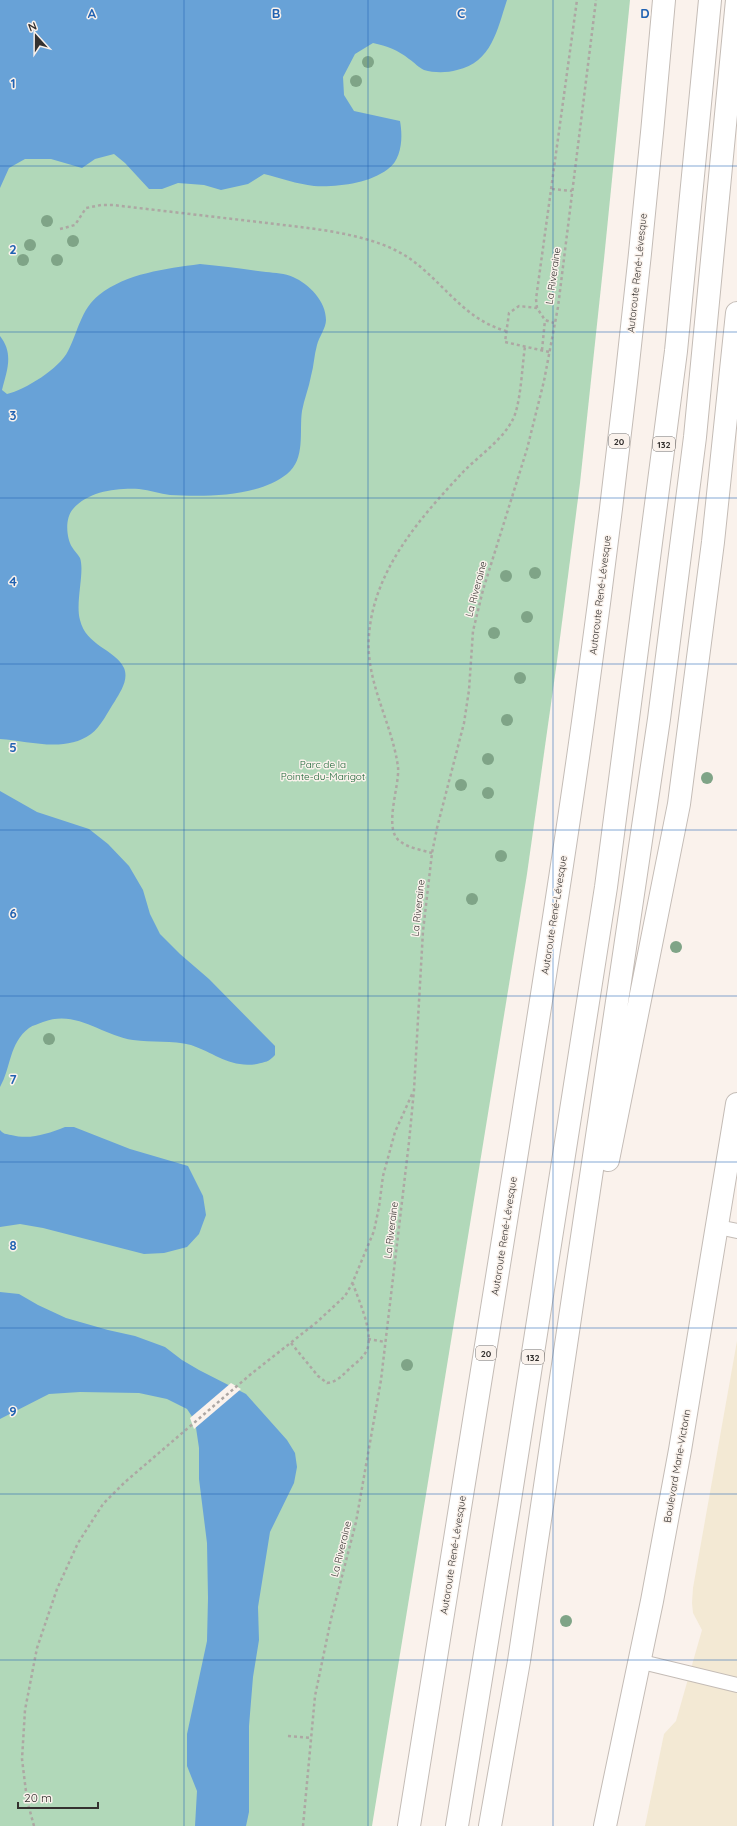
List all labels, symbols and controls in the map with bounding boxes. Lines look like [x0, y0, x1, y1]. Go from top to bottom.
text: A [88, 5, 97, 21]
text: B [272, 5, 280, 21]
text: C [457, 5, 465, 21]
text: D [640, 5, 650, 21]
north arrow [16, 16, 56, 56]
text: N [26, 19, 39, 35]
text: 1 [10, 75, 16, 91]
street label: Autoroute René-Lévesque [624, 212, 650, 333]
text: 2 [9, 241, 17, 257]
street label: La Riveraine [543, 246, 563, 305]
text: 3 [10, 407, 17, 423]
road number: 20 [609, 434, 629, 448]
road number: 132 [653, 437, 675, 451]
street label: Autoroute René-Lévesque [586, 534, 614, 655]
street label: La Riveraine [462, 559, 490, 618]
text: 4 [9, 573, 17, 589]
text: 5 [9, 739, 17, 755]
park label: Parc de la Pointe-du-Marigot [281, 758, 366, 783]
street label: Autoroute René-Lévesque [538, 854, 570, 975]
street label: La Riveraine [409, 879, 427, 937]
text: 6 [9, 905, 17, 921]
text: 7 [9, 1071, 17, 1087]
street label: Autoroute René-Lévesque [488, 1175, 520, 1296]
street label: La Riveraine [381, 1200, 401, 1259]
text: 8 [9, 1237, 17, 1253]
road number: 20 [476, 1346, 496, 1360]
road number: 132 [522, 1350, 544, 1364]
text: 9 [9, 1403, 17, 1419]
street label: Boulevard Marie-Victorin [661, 1408, 693, 1524]
street label: Autoroute René-Lévesque [437, 1494, 469, 1615]
street label: La Riveraine [328, 1519, 354, 1578]
scale bar [18, 1784, 98, 1810]
text: 20 m [24, 1790, 52, 1805]

